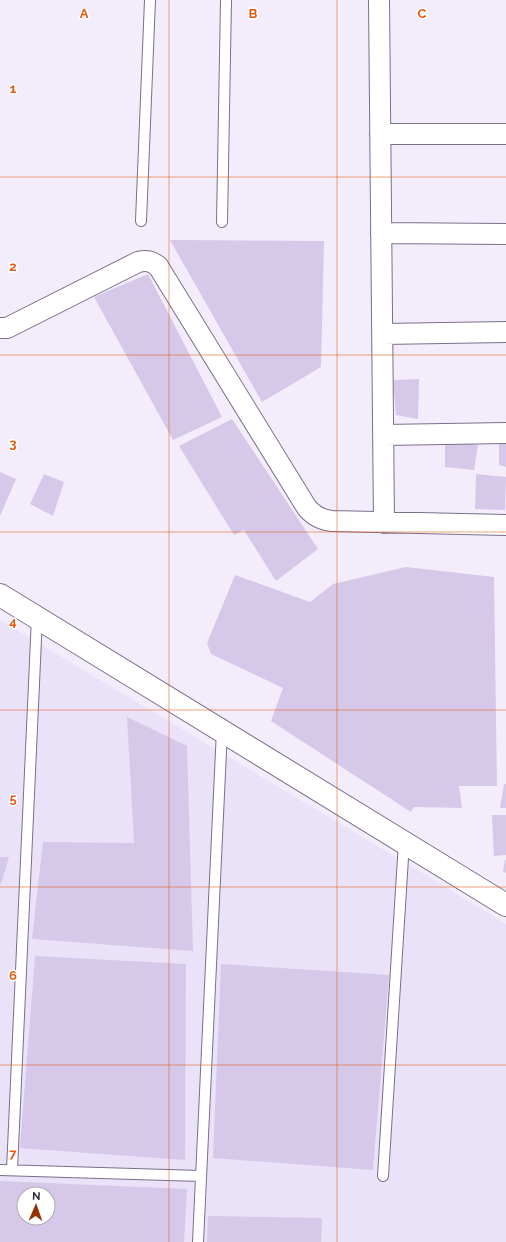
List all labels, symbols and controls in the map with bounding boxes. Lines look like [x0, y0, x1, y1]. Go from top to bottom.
text: A [80, 6, 89, 21]
text: B [249, 6, 258, 21]
text: C [418, 6, 427, 21]
text: 1 [10, 81, 17, 96]
text: 2 [9, 259, 17, 274]
text: 3 [9, 436, 17, 451]
text: 4 [9, 614, 17, 629]
text: 5 [9, 791, 17, 806]
text: 6 [9, 968, 17, 983]
text: 7 [9, 1146, 17, 1161]
north arrow [16, 1186, 56, 1226]
text: N [32, 1190, 41, 1203]

